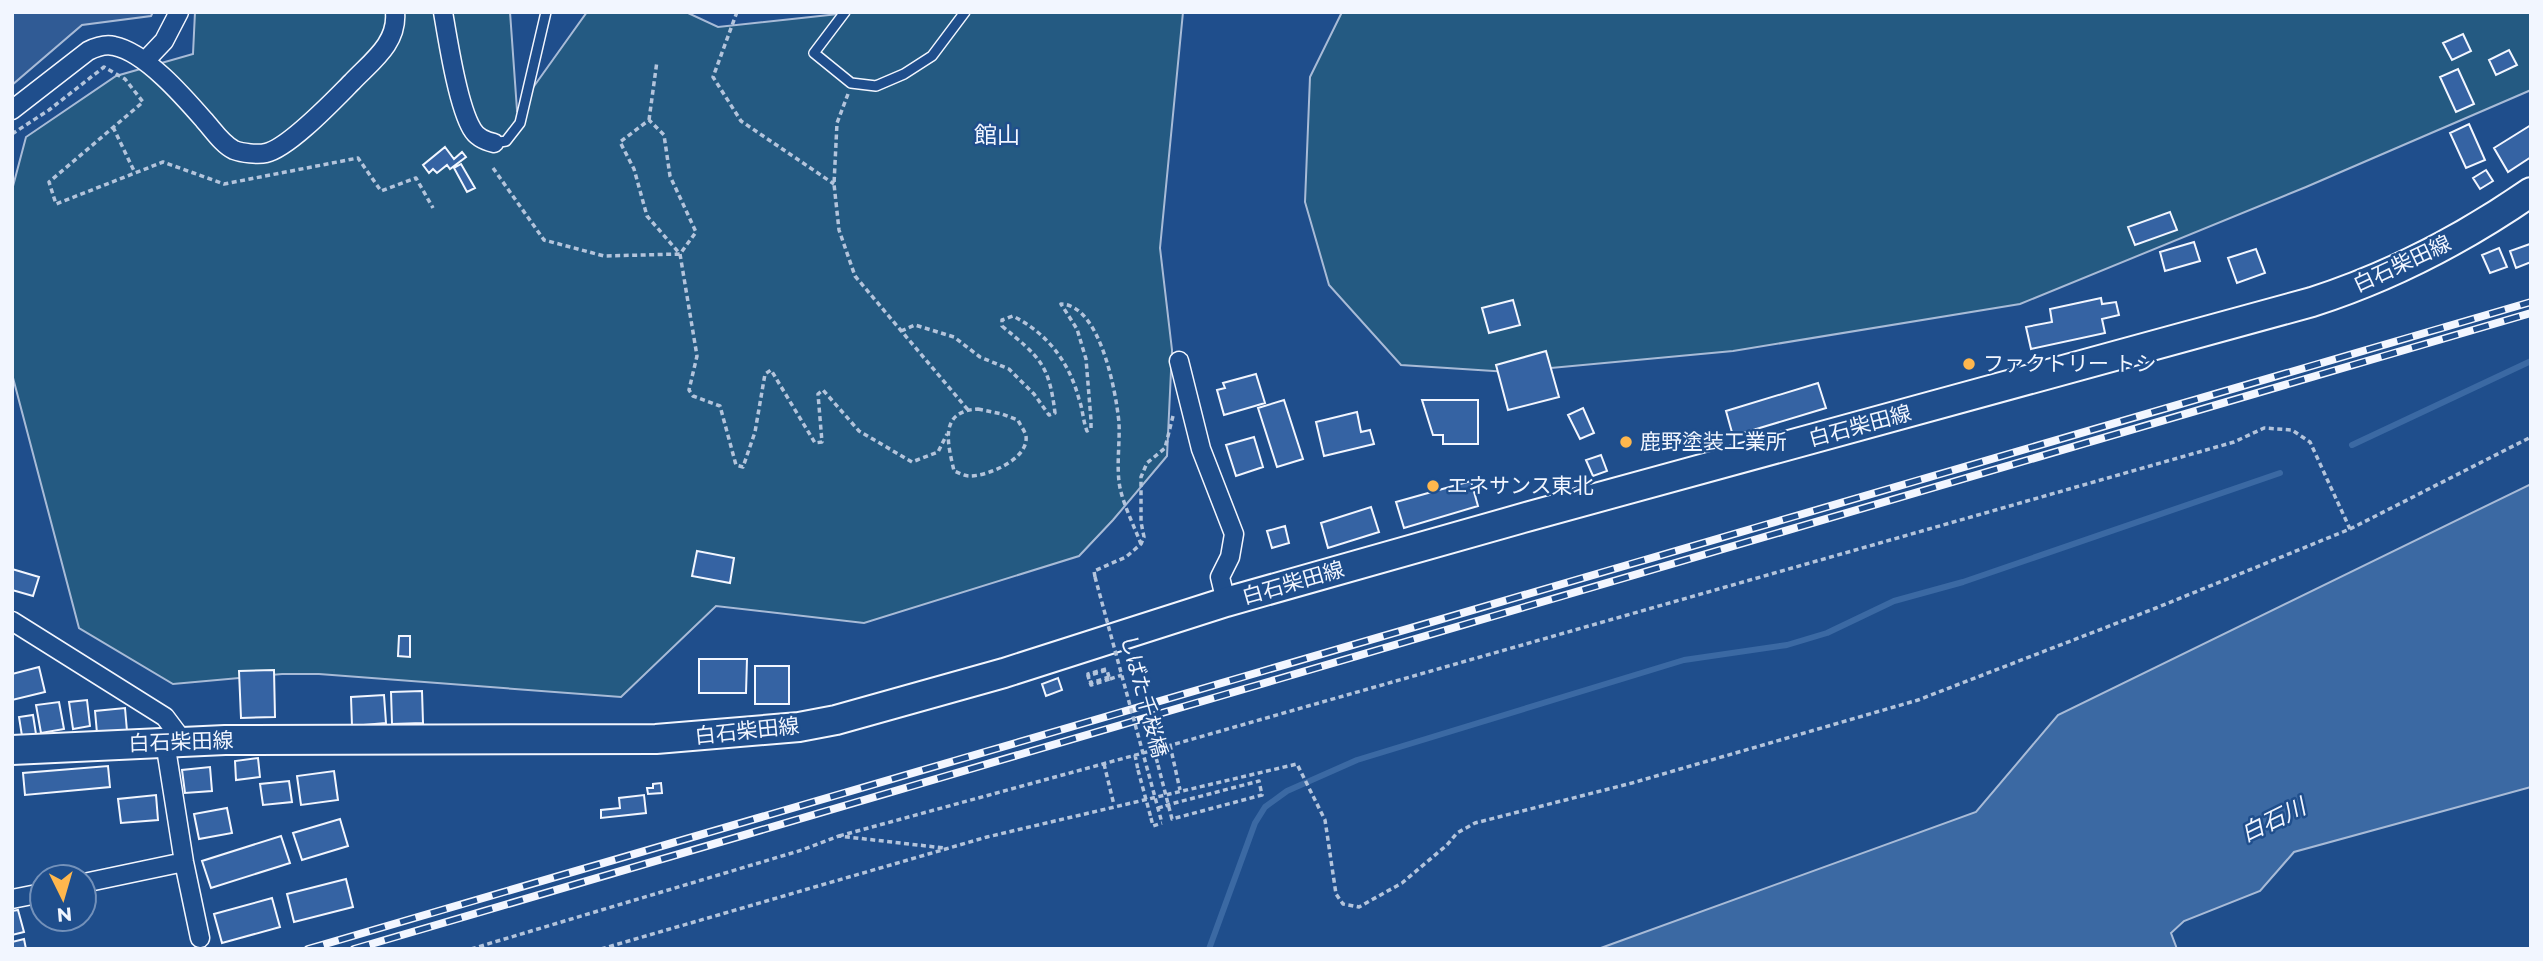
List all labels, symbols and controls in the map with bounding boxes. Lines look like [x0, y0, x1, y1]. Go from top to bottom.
district label: 館山 [974, 121, 1020, 149]
street label: 白石柴田線 [2349, 230, 2455, 297]
place label: ファクトリー トシ [1983, 351, 2157, 376]
marker: ファクトリー トシ [1961, 356, 1977, 372]
street label: 白石柴田線 [1806, 400, 1914, 451]
place label: 鹿野塗装工業所 [1640, 429, 1787, 454]
marker: 鹿野塗装工業所 [1618, 434, 1634, 450]
place label: エネサンス東北 [1447, 473, 1594, 498]
marker: エネサンス東北 [1425, 478, 1441, 494]
street label: 白石柴田線 [1239, 556, 1347, 609]
street label: しばた千桜橋 [1116, 632, 1173, 760]
street label: 白石柴田線 [693, 713, 800, 748]
street label: 白石柴田線 [128, 727, 234, 756]
water label: 白石川 [2236, 791, 2313, 848]
north arrow [28, 863, 98, 933]
text: N [56, 902, 73, 927]

